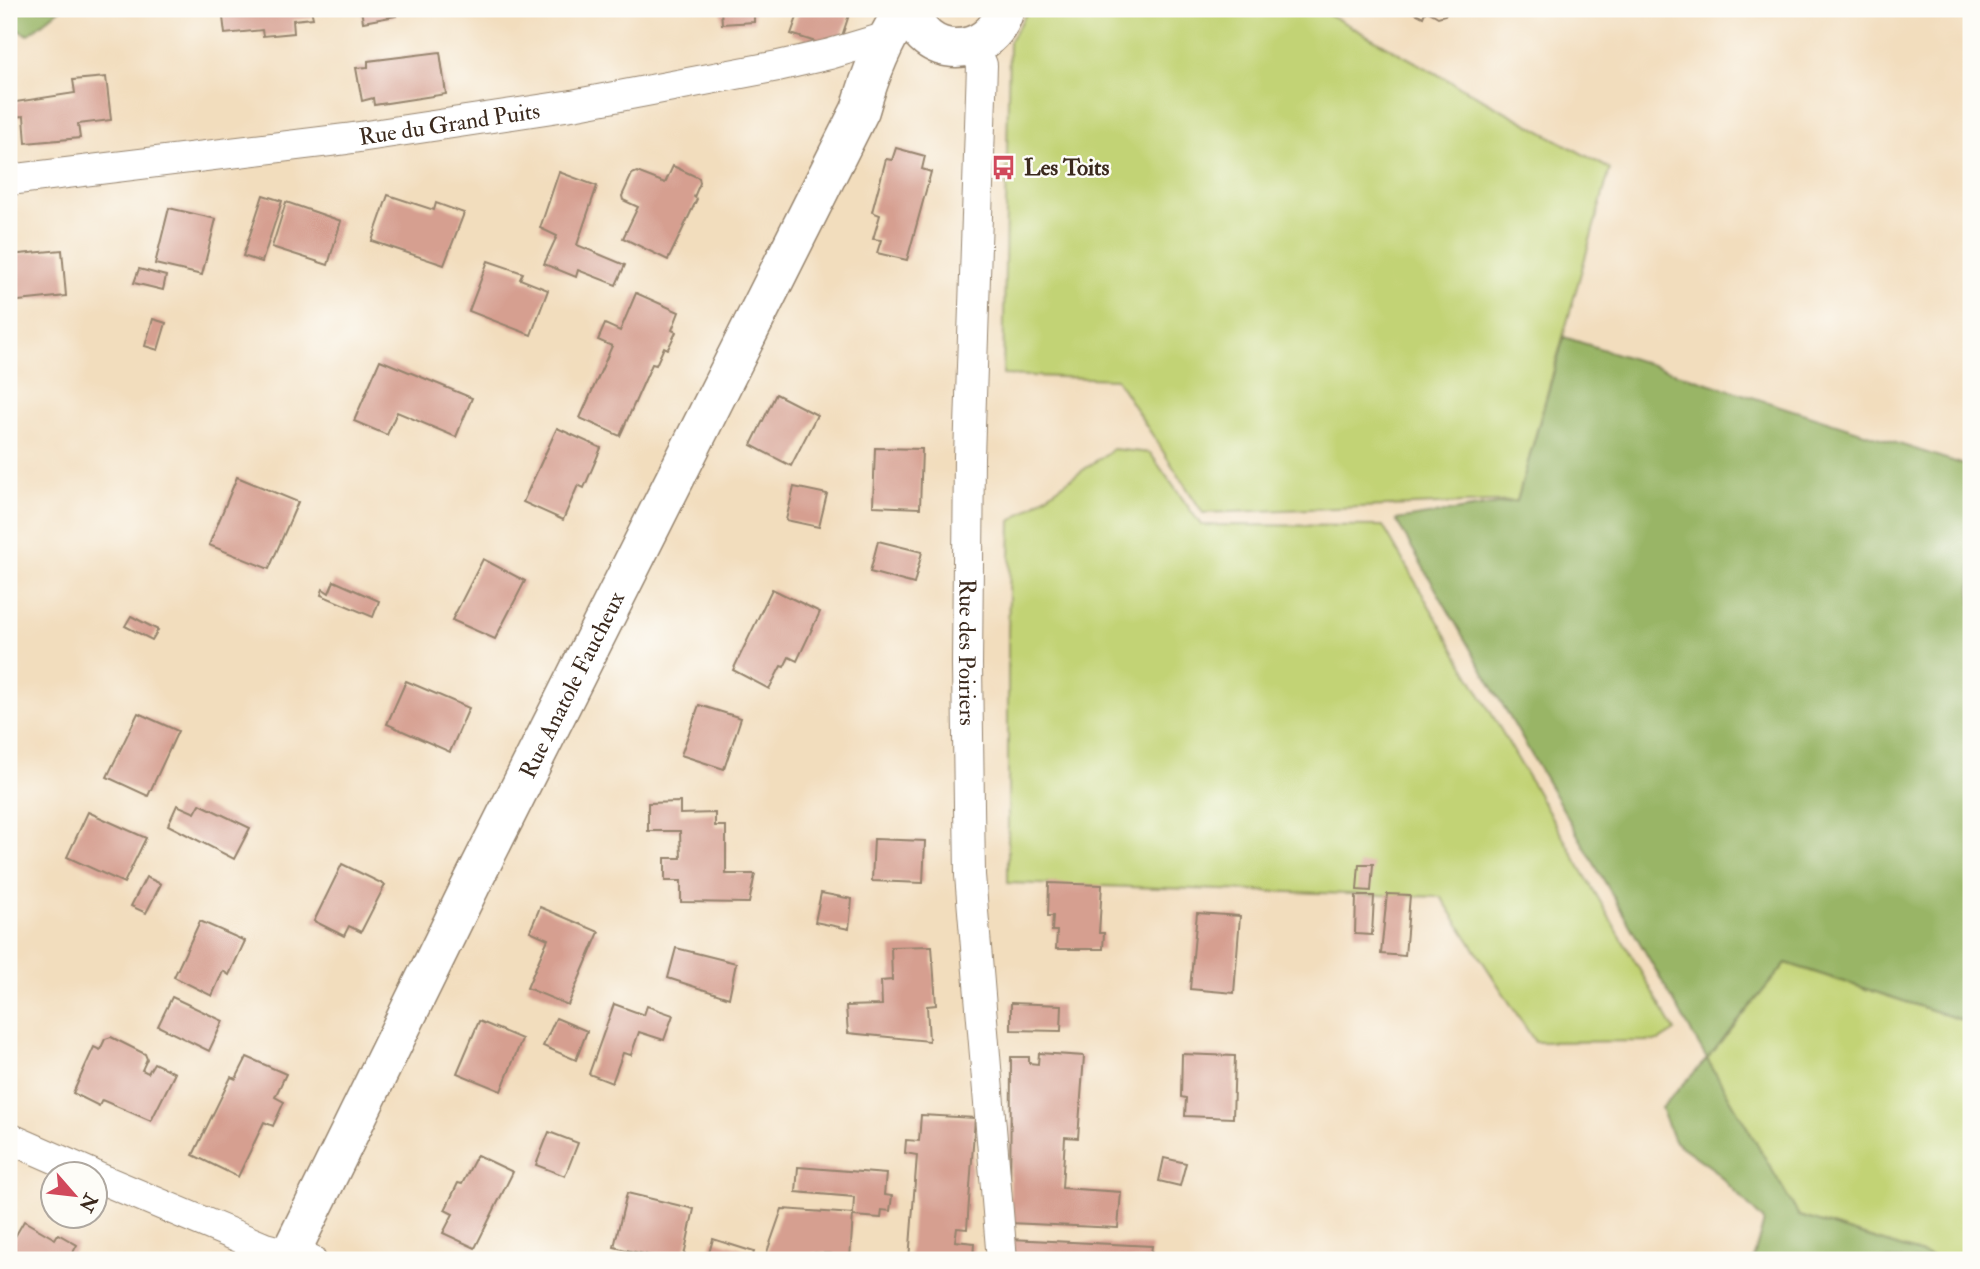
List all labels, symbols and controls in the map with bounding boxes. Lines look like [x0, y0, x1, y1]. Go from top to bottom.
street label: Rue du Grand Puits [357, 96, 542, 151]
bus stop icon: Les Toits [990, 153, 1018, 181]
place label: Les Toits [1024, 153, 1110, 182]
street label: Rue des Poiriers [952, 579, 982, 726]
street label: Rue Anatole Faucheux [513, 586, 631, 783]
north arrow [38, 1160, 108, 1230]
text: N [73, 1188, 103, 1217]

